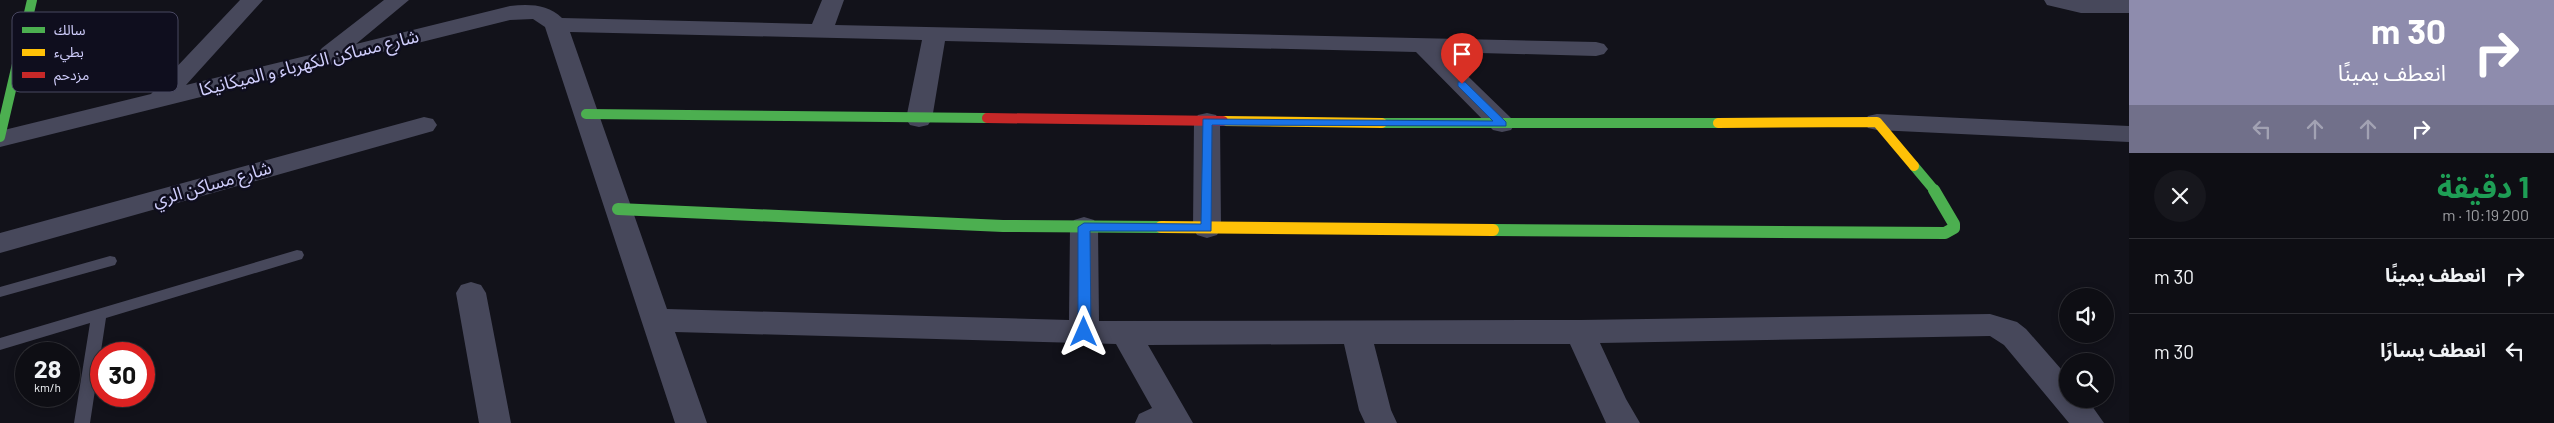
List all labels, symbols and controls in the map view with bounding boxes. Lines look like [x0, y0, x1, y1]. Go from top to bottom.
text: 30 m [2371, 9, 2446, 51]
legend [12, 12, 178, 92]
icon: right [2464, 20, 2529, 85]
text: سالك [54, 21, 86, 38]
street label: شارع مساكن الكهرباء و الميكانيكا [197, 24, 422, 104]
pin [1441, 33, 1483, 84]
icon: arrive [1448, 40, 1476, 68]
text: بطيء [54, 43, 84, 63]
text: انعطف يمينًا [2338, 59, 2446, 85]
text: مزدحم [54, 66, 89, 86]
icon: left [2248, 115, 2276, 143]
icon: ahead [2301, 115, 2329, 143]
icon: ahead [2354, 115, 2382, 143]
icon: right [2407, 115, 2435, 143]
street label: شارع مساكن الري [150, 156, 275, 214]
text: 1 دقيقة [2437, 168, 2529, 204]
button: close [2154, 170, 2206, 222]
text: 200 m · 10:19 [2442, 205, 2529, 224]
icon: right [2501, 262, 2529, 290]
text: انعطف يمينًا [2385, 263, 2486, 286]
text: 30 m [2154, 265, 2194, 288]
map controls [2059, 288, 2114, 408]
button: sound [2059, 288, 2114, 343]
position arrow [1057, 305, 1109, 357]
icon: left [2501, 337, 2529, 365]
text: انعطف يسارًا [2380, 338, 2486, 361]
text: 30 m [2154, 340, 2194, 363]
speed limit sign: 30 [90, 342, 155, 407]
text: 28 [34, 353, 61, 383]
button: search [2059, 353, 2114, 408]
text: km/h [34, 380, 61, 394]

